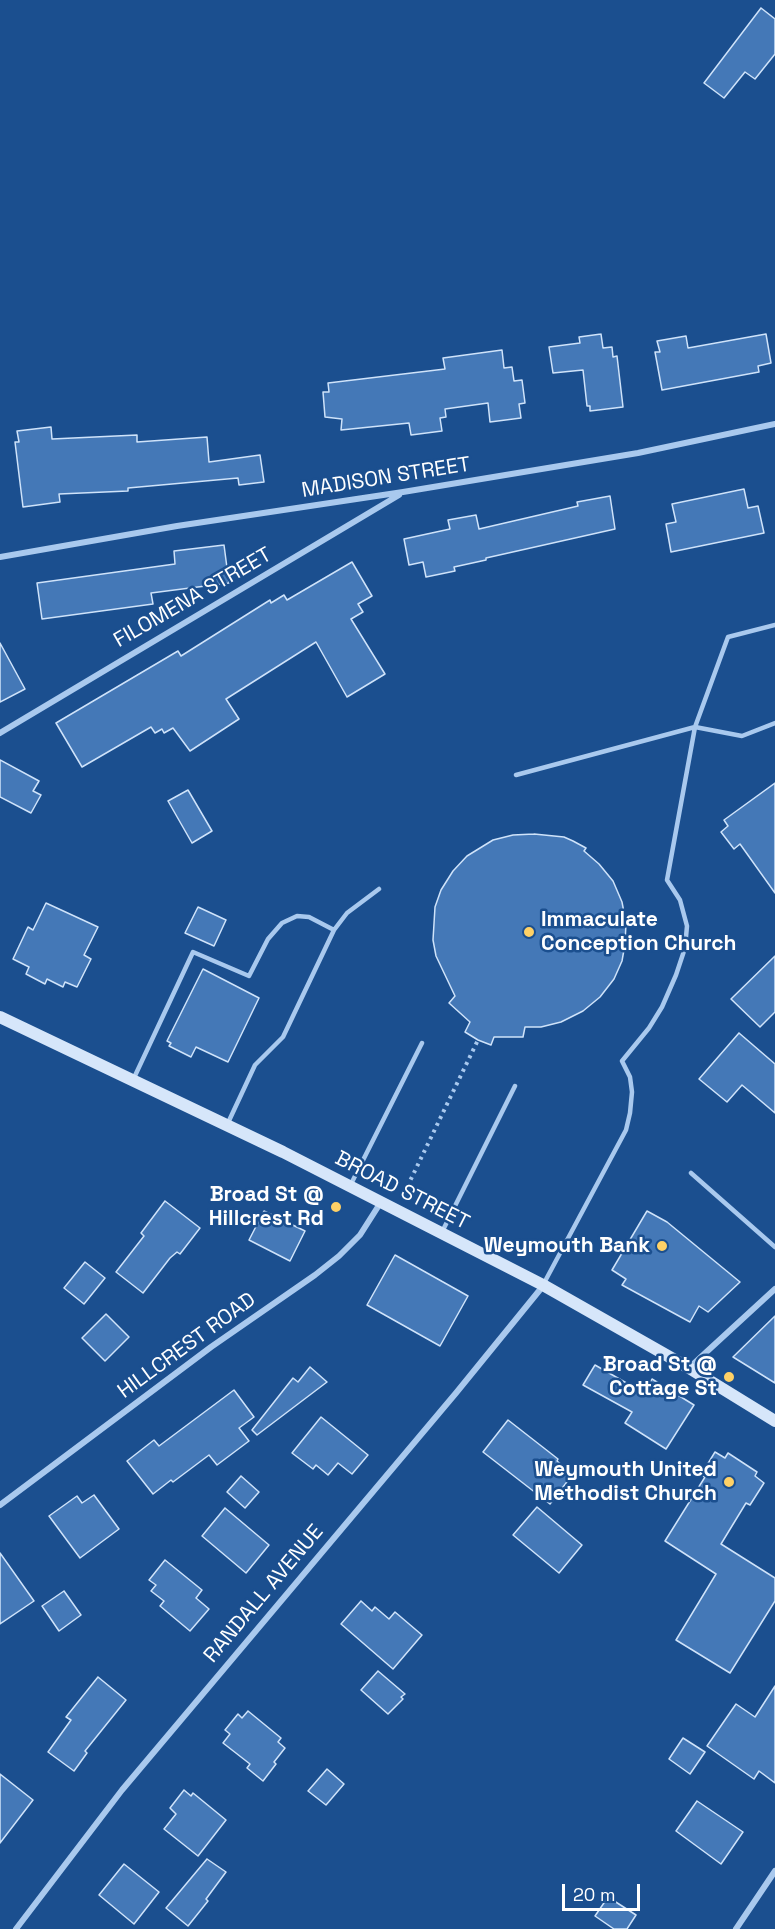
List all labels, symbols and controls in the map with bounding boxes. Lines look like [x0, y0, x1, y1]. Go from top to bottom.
street label: MADISON STREET [300, 452, 472, 504]
street label: FILOMENA STREET [110, 543, 276, 653]
place label: Immaculate Conception Church [541, 907, 736, 957]
marker: Immaculate Conception Church [522, 925, 536, 939]
street label: BROAD STREET [331, 1146, 473, 1236]
place label: Broad St @ Hillcrest Rd [209, 1182, 324, 1232]
marker: Broad St @ Hillcrest Rd [329, 1200, 343, 1214]
place label: Weymouth Bank [484, 1233, 650, 1259]
marker: Weymouth Bank [655, 1239, 669, 1253]
street label: HILLCREST ROAD [113, 1288, 261, 1404]
place label: Broad St @ Cottage St [603, 1352, 717, 1402]
marker: Broad St @ Cottage St [722, 1370, 736, 1384]
place label: Weymouth United Methodist Church [534, 1457, 717, 1507]
marker: Weymouth United Methodist Church [722, 1475, 736, 1489]
street label: RANDALL AVENUE [199, 1520, 329, 1668]
scale bar [565, 1872, 643, 1910]
text: 20 m [573, 1883, 616, 1906]

